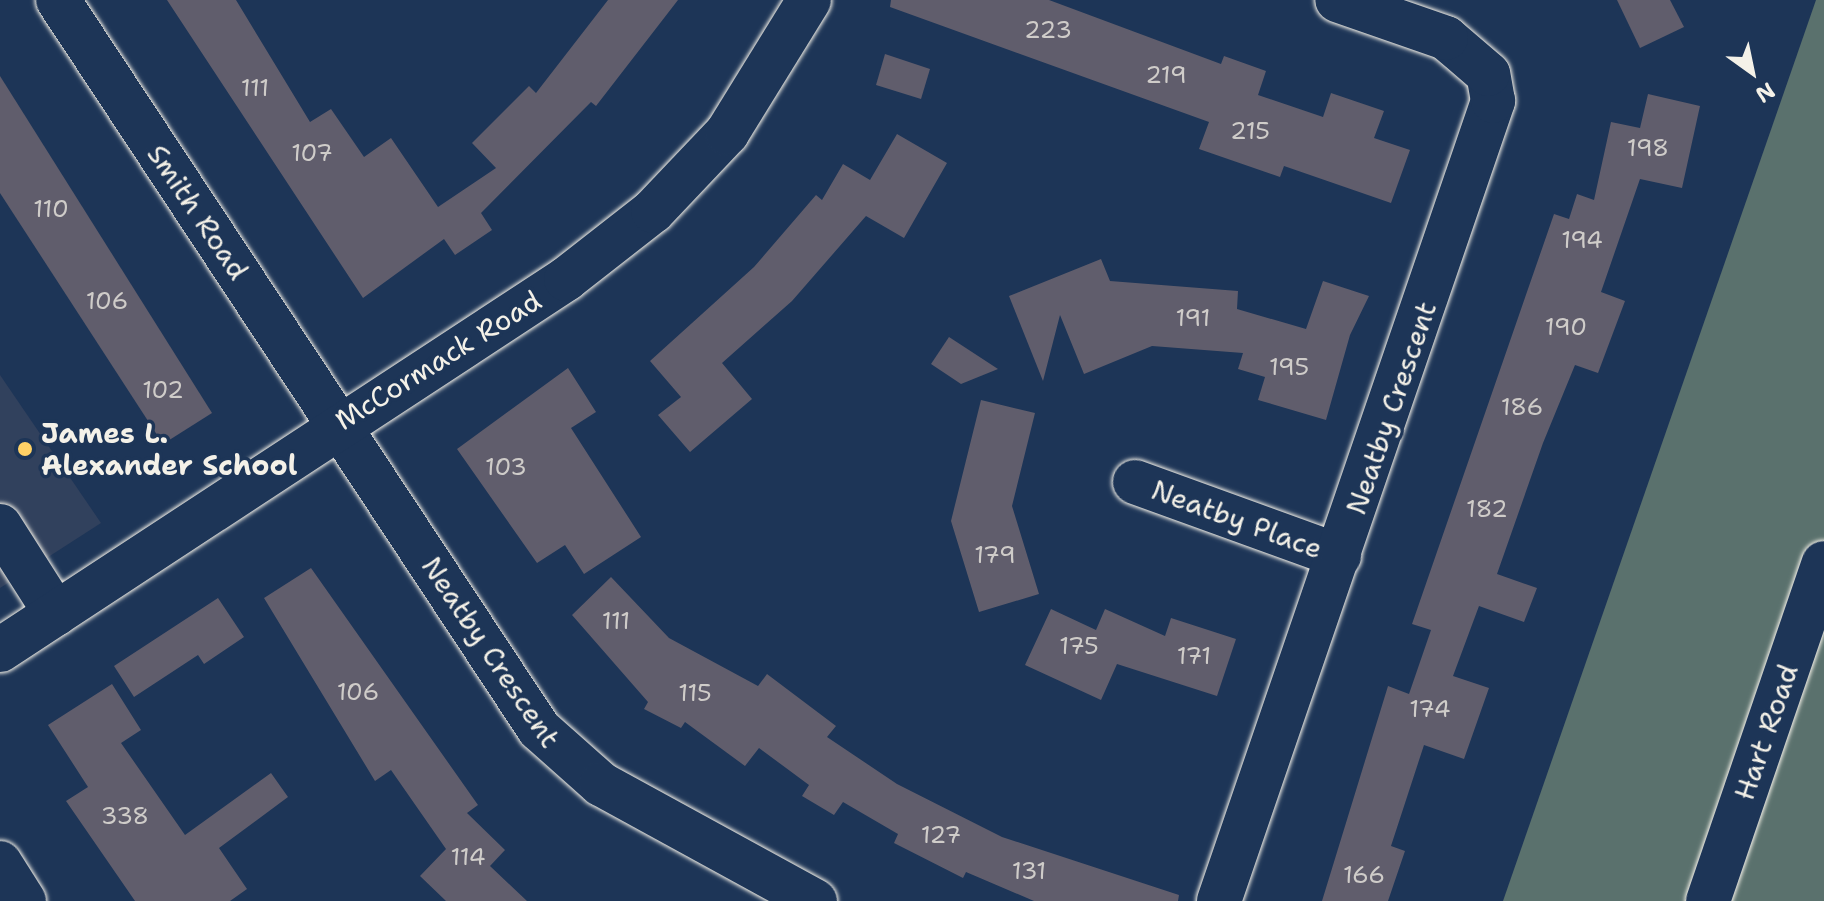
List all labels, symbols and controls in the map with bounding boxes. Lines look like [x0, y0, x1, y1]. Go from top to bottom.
house number: 223 [1024, 17, 1072, 45]
north arrow [1712, 32, 1792, 112]
house number: 219 [1145, 62, 1187, 90]
house number: 111 [241, 75, 269, 103]
text: N [1750, 76, 1781, 109]
house number: 215 [1230, 118, 1270, 146]
house number: 198 [1627, 135, 1669, 163]
street label: Smith Road [141, 138, 255, 286]
house number: 107 [291, 140, 333, 168]
house number: 110 [33, 196, 69, 224]
house number: 194 [1561, 227, 1603, 255]
street label: McCormack Road [329, 283, 547, 437]
house number: 106 [86, 288, 128, 316]
street label: Neatby Crescent [1339, 297, 1443, 519]
house number: 191 [1175, 305, 1211, 333]
house number: 190 [1545, 314, 1587, 342]
house number: 195 [1269, 354, 1309, 382]
house number: 102 [142, 377, 184, 405]
house number: 186 [1501, 394, 1543, 422]
place label: James L. Alexander School [41, 416, 297, 482]
marker: James L. Alexander School [16, 440, 34, 458]
house number: 103 [485, 454, 527, 482]
street label: Neatby Place [1147, 473, 1327, 565]
house number: 182 [1466, 496, 1508, 524]
house number: 179 [974, 542, 1016, 570]
street label: Neatby Crescent [415, 550, 567, 754]
house number: 111 [602, 608, 630, 636]
house number: 175 [1059, 633, 1099, 661]
house number: 171 [1177, 643, 1211, 671]
street label: Hart Road [1727, 660, 1805, 804]
house number: 106 [337, 679, 379, 707]
house number: 115 [678, 680, 712, 708]
house number: 174 [1409, 696, 1451, 724]
house number: 338 [101, 803, 149, 831]
house number: 127 [921, 822, 961, 850]
house number: 114 [451, 844, 485, 872]
house number: 131 [1012, 858, 1046, 886]
house number: 166 [1343, 862, 1385, 890]

